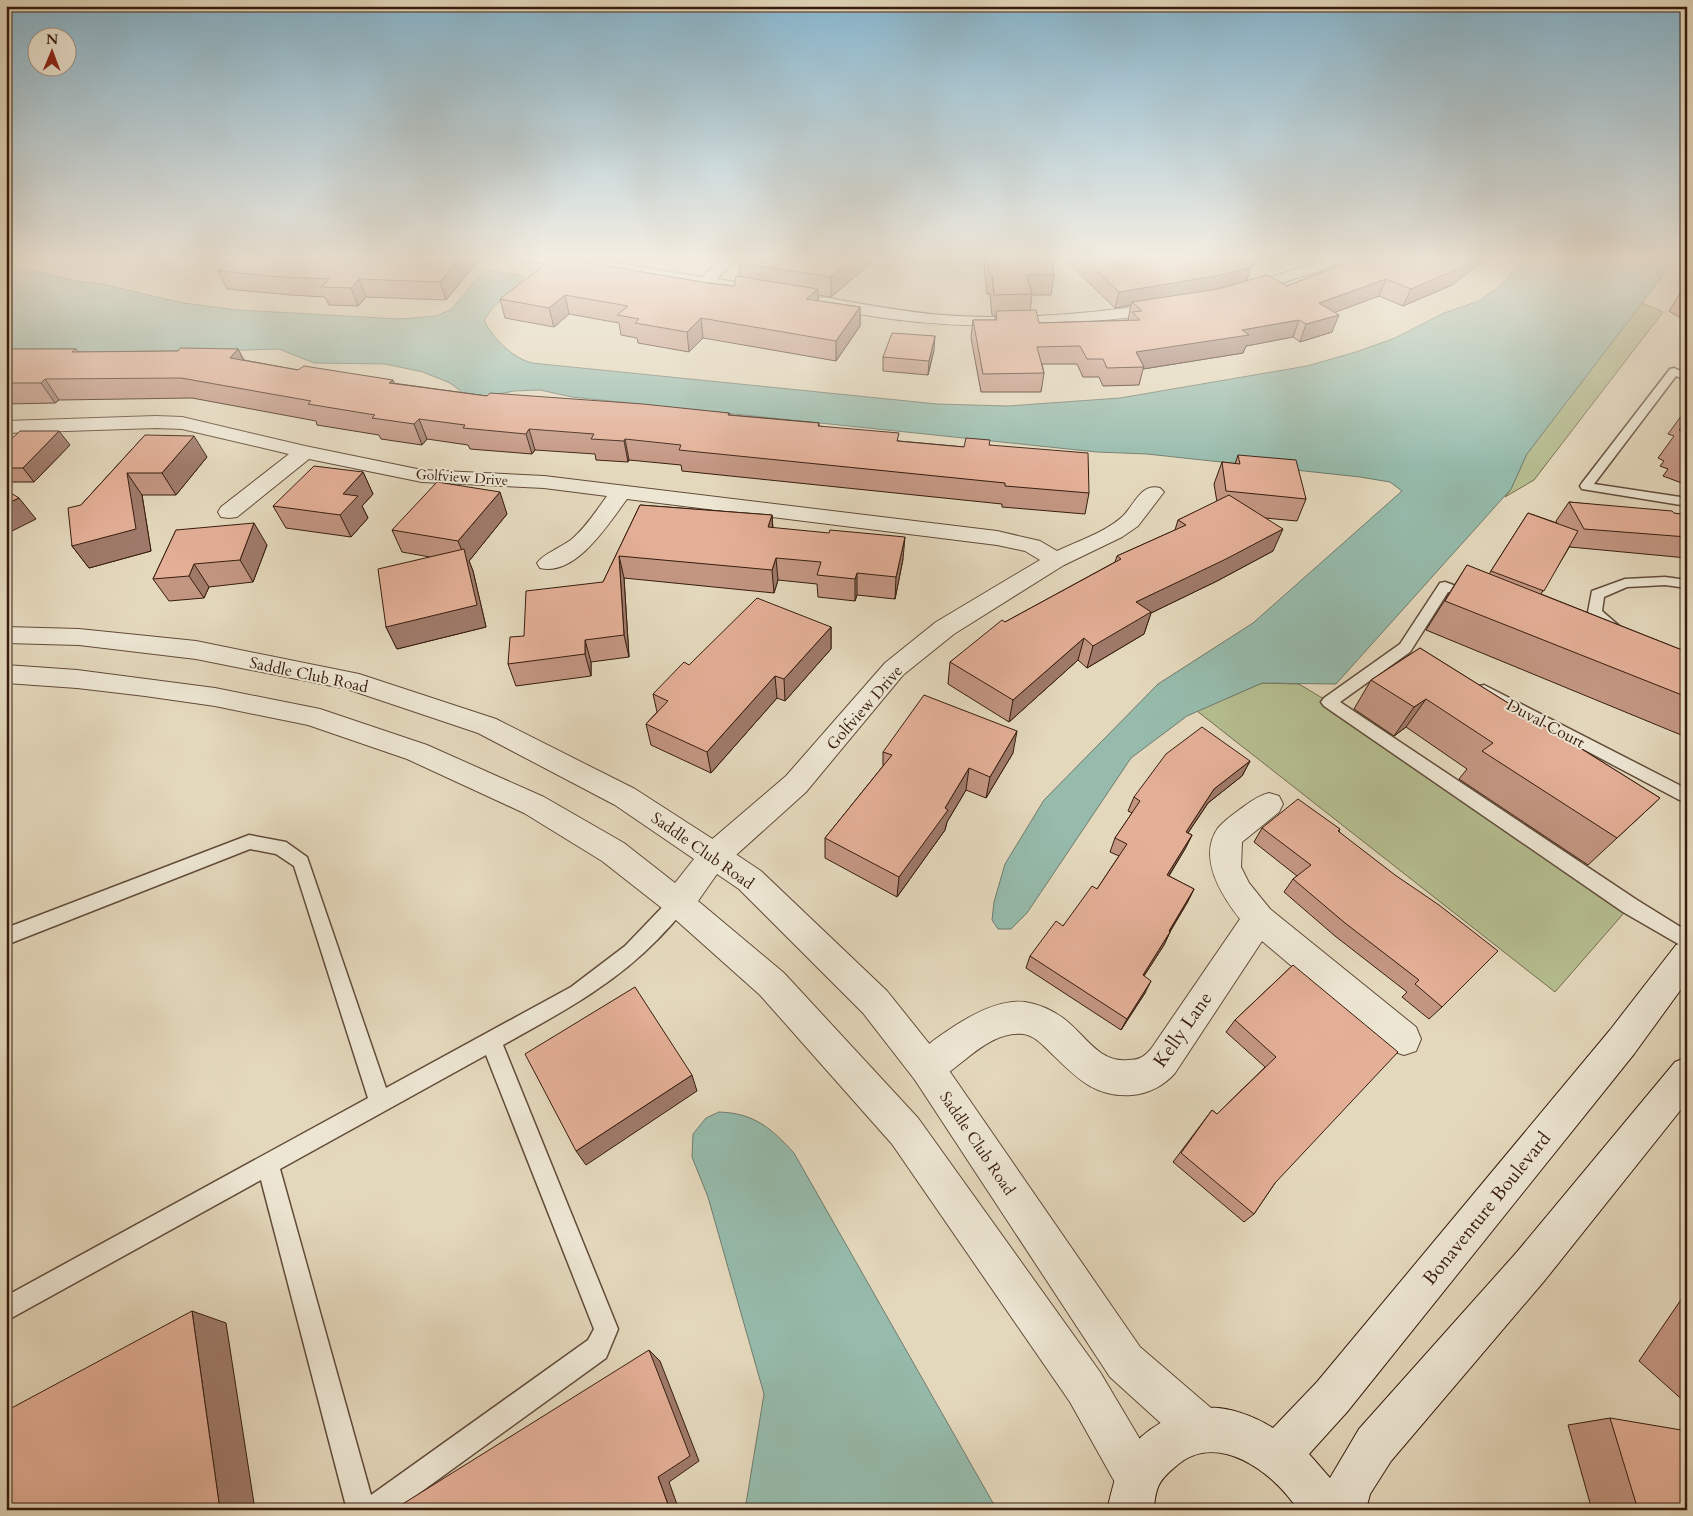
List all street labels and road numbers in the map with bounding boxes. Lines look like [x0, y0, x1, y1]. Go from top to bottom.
street label: Golfview Drive [415, 465, 509, 490]
street label: Saddle Club Road [247, 652, 371, 698]
street label: Golfview Drive [822, 660, 908, 755]
street label: Duval Court [1503, 694, 1589, 754]
street label: Saddle Club Road [647, 807, 759, 895]
street label: Kelly Lane [1147, 987, 1218, 1073]
street label: Saddle Club Road [934, 1087, 1020, 1200]
street label: Bonaventure Boulevard [1417, 1127, 1557, 1291]

